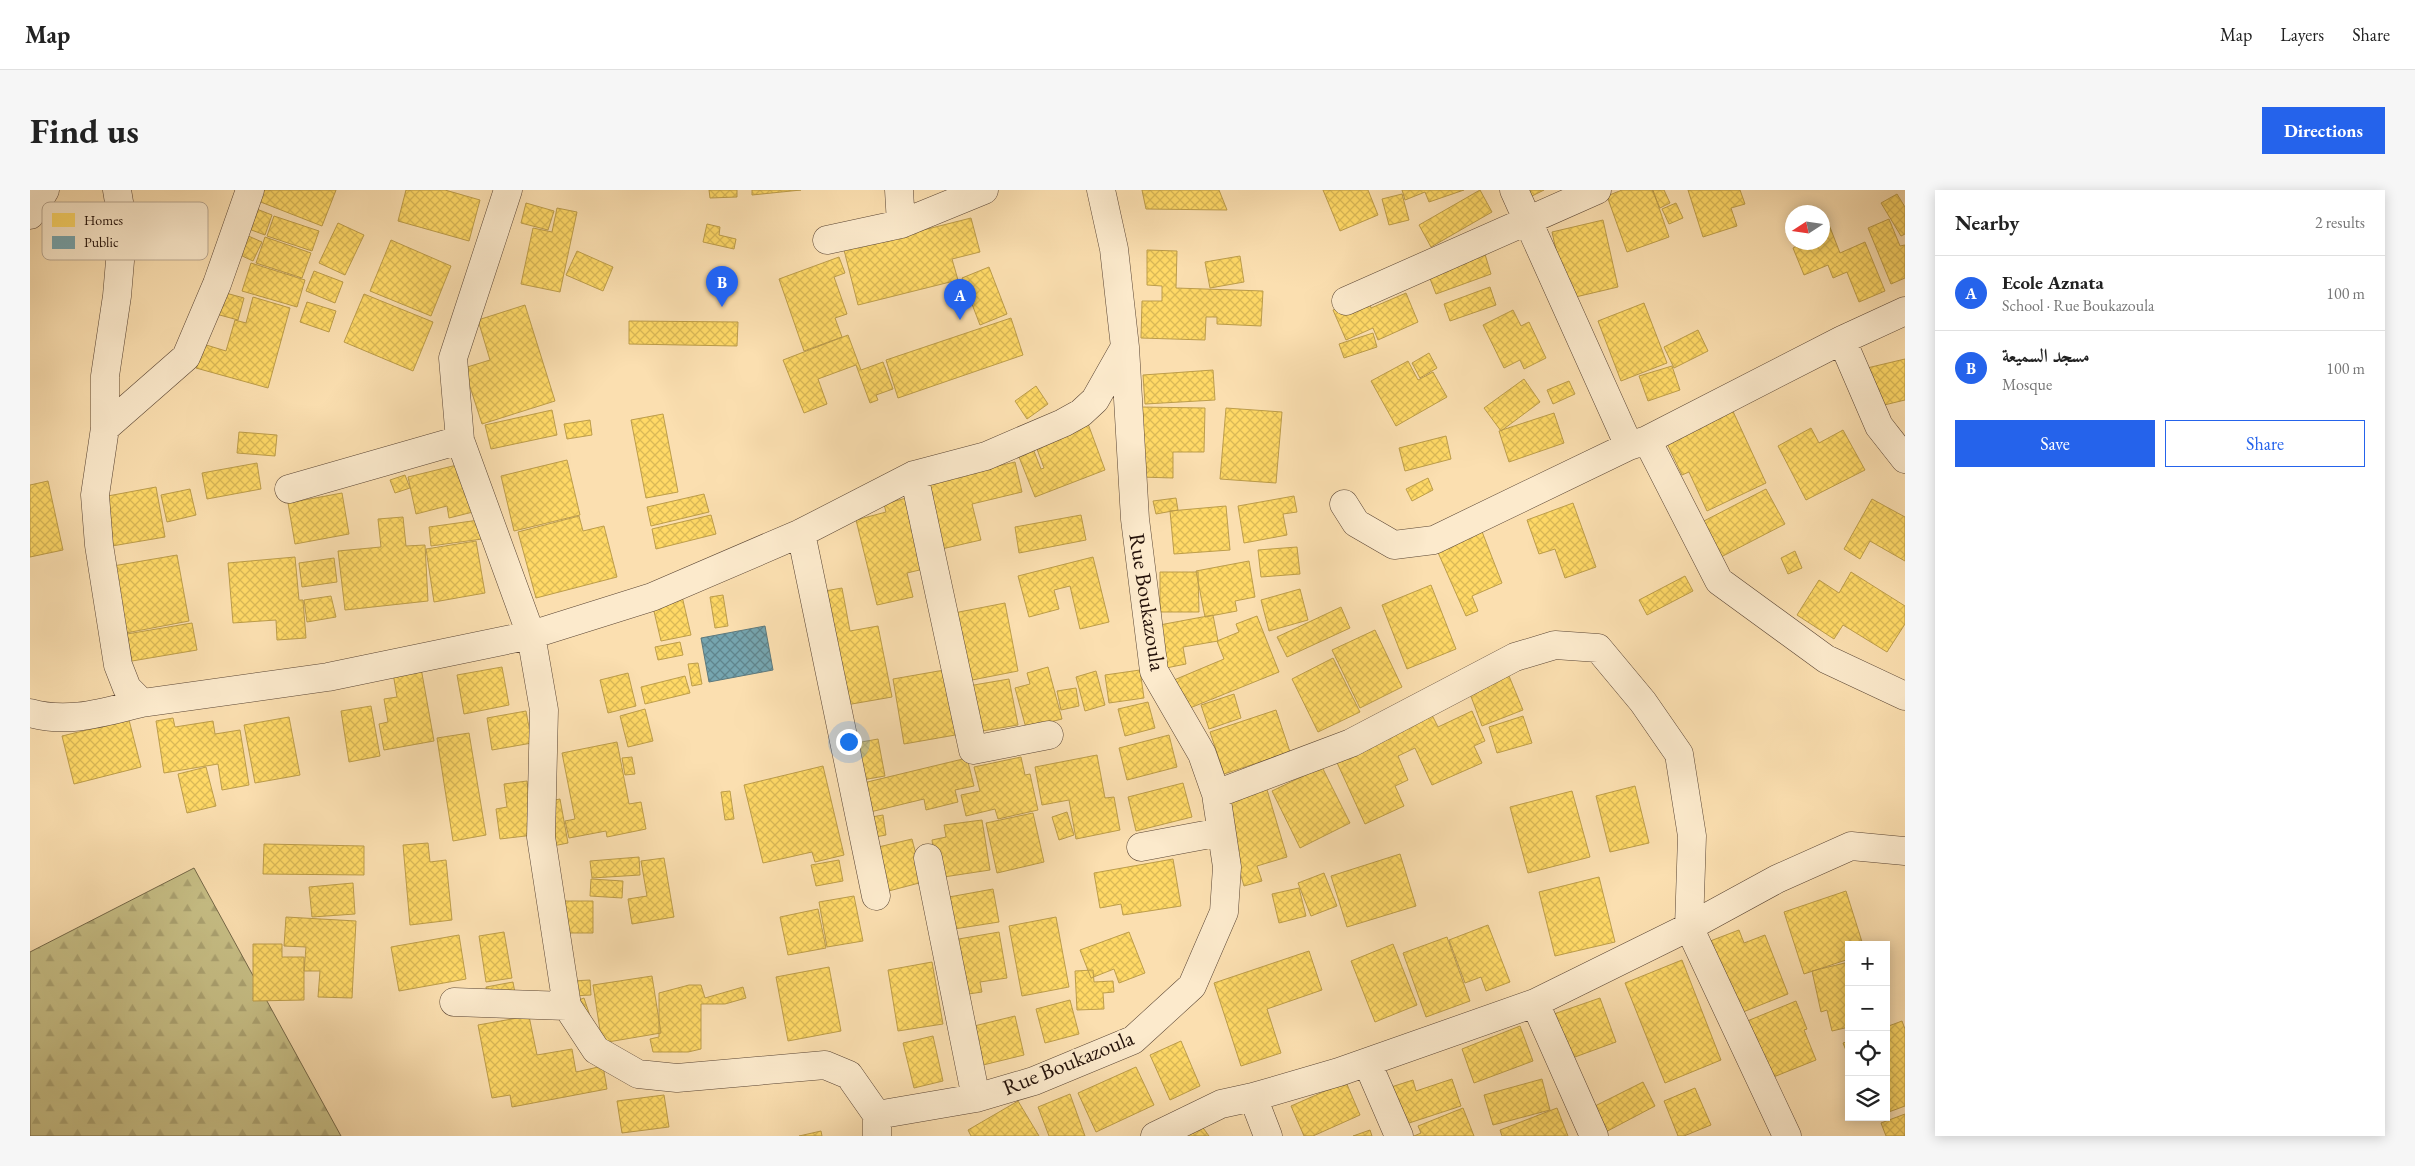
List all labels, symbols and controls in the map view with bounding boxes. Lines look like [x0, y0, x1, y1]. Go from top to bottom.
text: Map [25, 19, 70, 50]
text: Map [2220, 23, 2252, 46]
text: Layers [2280, 23, 2324, 46]
text: Share [2352, 23, 2390, 46]
button: Directions [2262, 107, 2385, 154]
text: Find us [30, 108, 139, 153]
legend [42, 202, 208, 260]
north arrow [1785, 205, 1830, 250]
text: Nearby [1955, 209, 2019, 236]
text: Homes [84, 211, 124, 229]
text: 2 results [2315, 212, 2365, 233]
text: Public [84, 233, 119, 251]
pin: B [706, 266, 738, 307]
text: Ecole Aznata [2002, 270, 2104, 295]
pin: A [944, 279, 976, 320]
text: A [1965, 283, 1977, 304]
text: 100 m [2326, 283, 2365, 304]
text: School · Rue Boukazoula [2002, 295, 2154, 316]
text: مسجد السميعة [2002, 343, 2090, 368]
text: B [1966, 358, 1976, 379]
text: 100 m [2326, 358, 2365, 379]
text: Mosque [2002, 374, 2052, 395]
button: Save [1955, 420, 2155, 467]
button: Share [2165, 420, 2365, 467]
street label: Rue Boukazoula [1122, 531, 1173, 673]
your location [836, 729, 862, 755]
map controls [1845, 941, 1890, 1121]
button: + [1845, 941, 1890, 986]
button: − [1845, 986, 1890, 1031]
street label: Rue Boukazoula [998, 1023, 1138, 1102]
button: locate [1845, 1031, 1890, 1076]
button: layers [1845, 1076, 1890, 1121]

